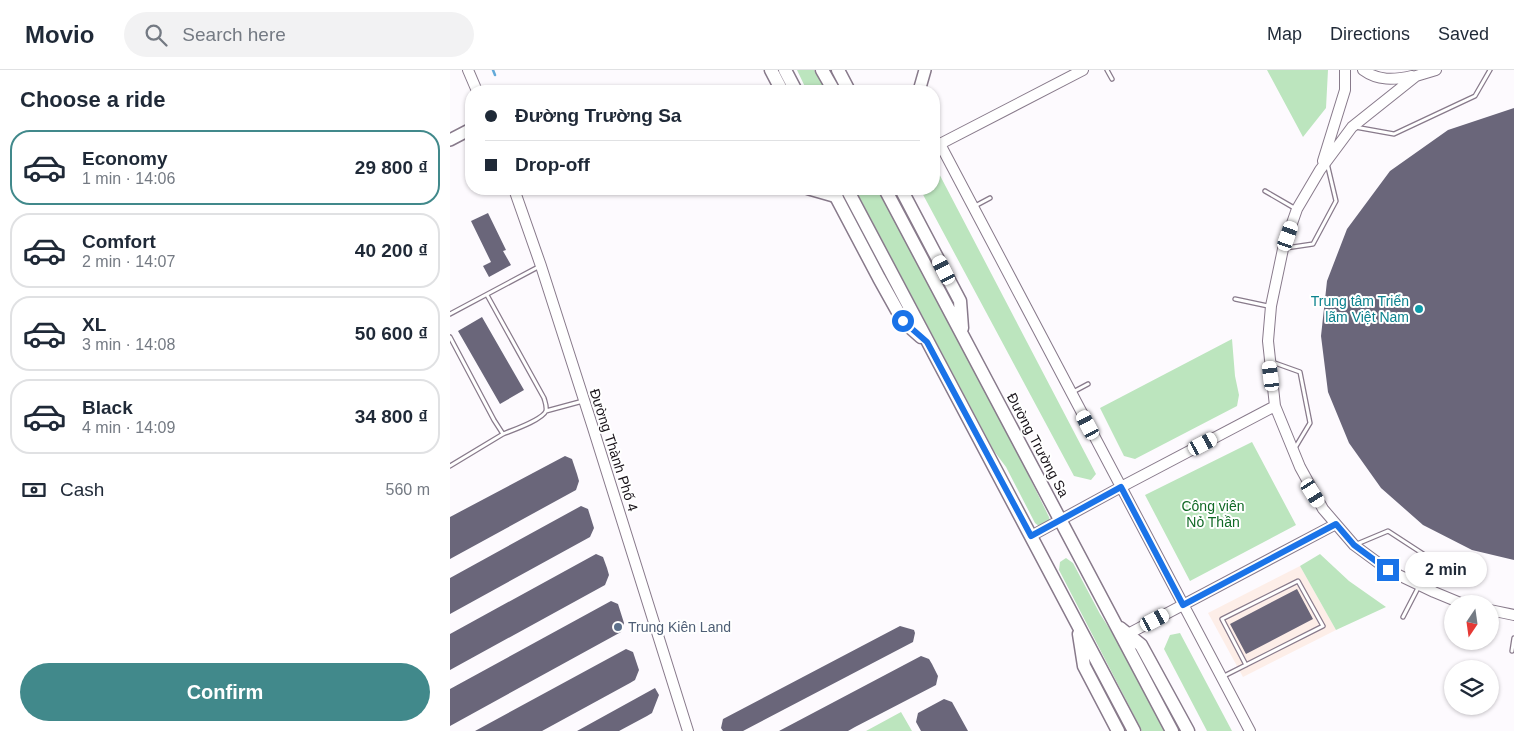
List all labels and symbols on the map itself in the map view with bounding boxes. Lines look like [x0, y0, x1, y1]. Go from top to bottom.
car [1276, 219, 1299, 253]
car [930, 253, 957, 287]
place label: Trung tâm Triển lãm Việt Nam [1311, 293, 1409, 325]
marker: Trung tâm Triển lãm Việt Nam [1413, 303, 1425, 315]
route start [892, 310, 914, 332]
car [1261, 360, 1280, 392]
street label: Đường Thành Phố 4 [587, 387, 641, 514]
street label: Đường Trường Sa [1004, 390, 1072, 500]
car [1074, 408, 1101, 442]
car [1186, 430, 1219, 458]
car [1298, 476, 1327, 510]
park label: Công viên Nỏ Thần [1181, 498, 1245, 530]
callout: 2 min [1406, 552, 1488, 588]
route end [1377, 559, 1399, 581]
north arrow [1444, 595, 1499, 650]
car [1138, 606, 1171, 634]
place label: Trung Kiên Land [628, 619, 731, 635]
marker: Trung Kiên Land [612, 621, 624, 633]

